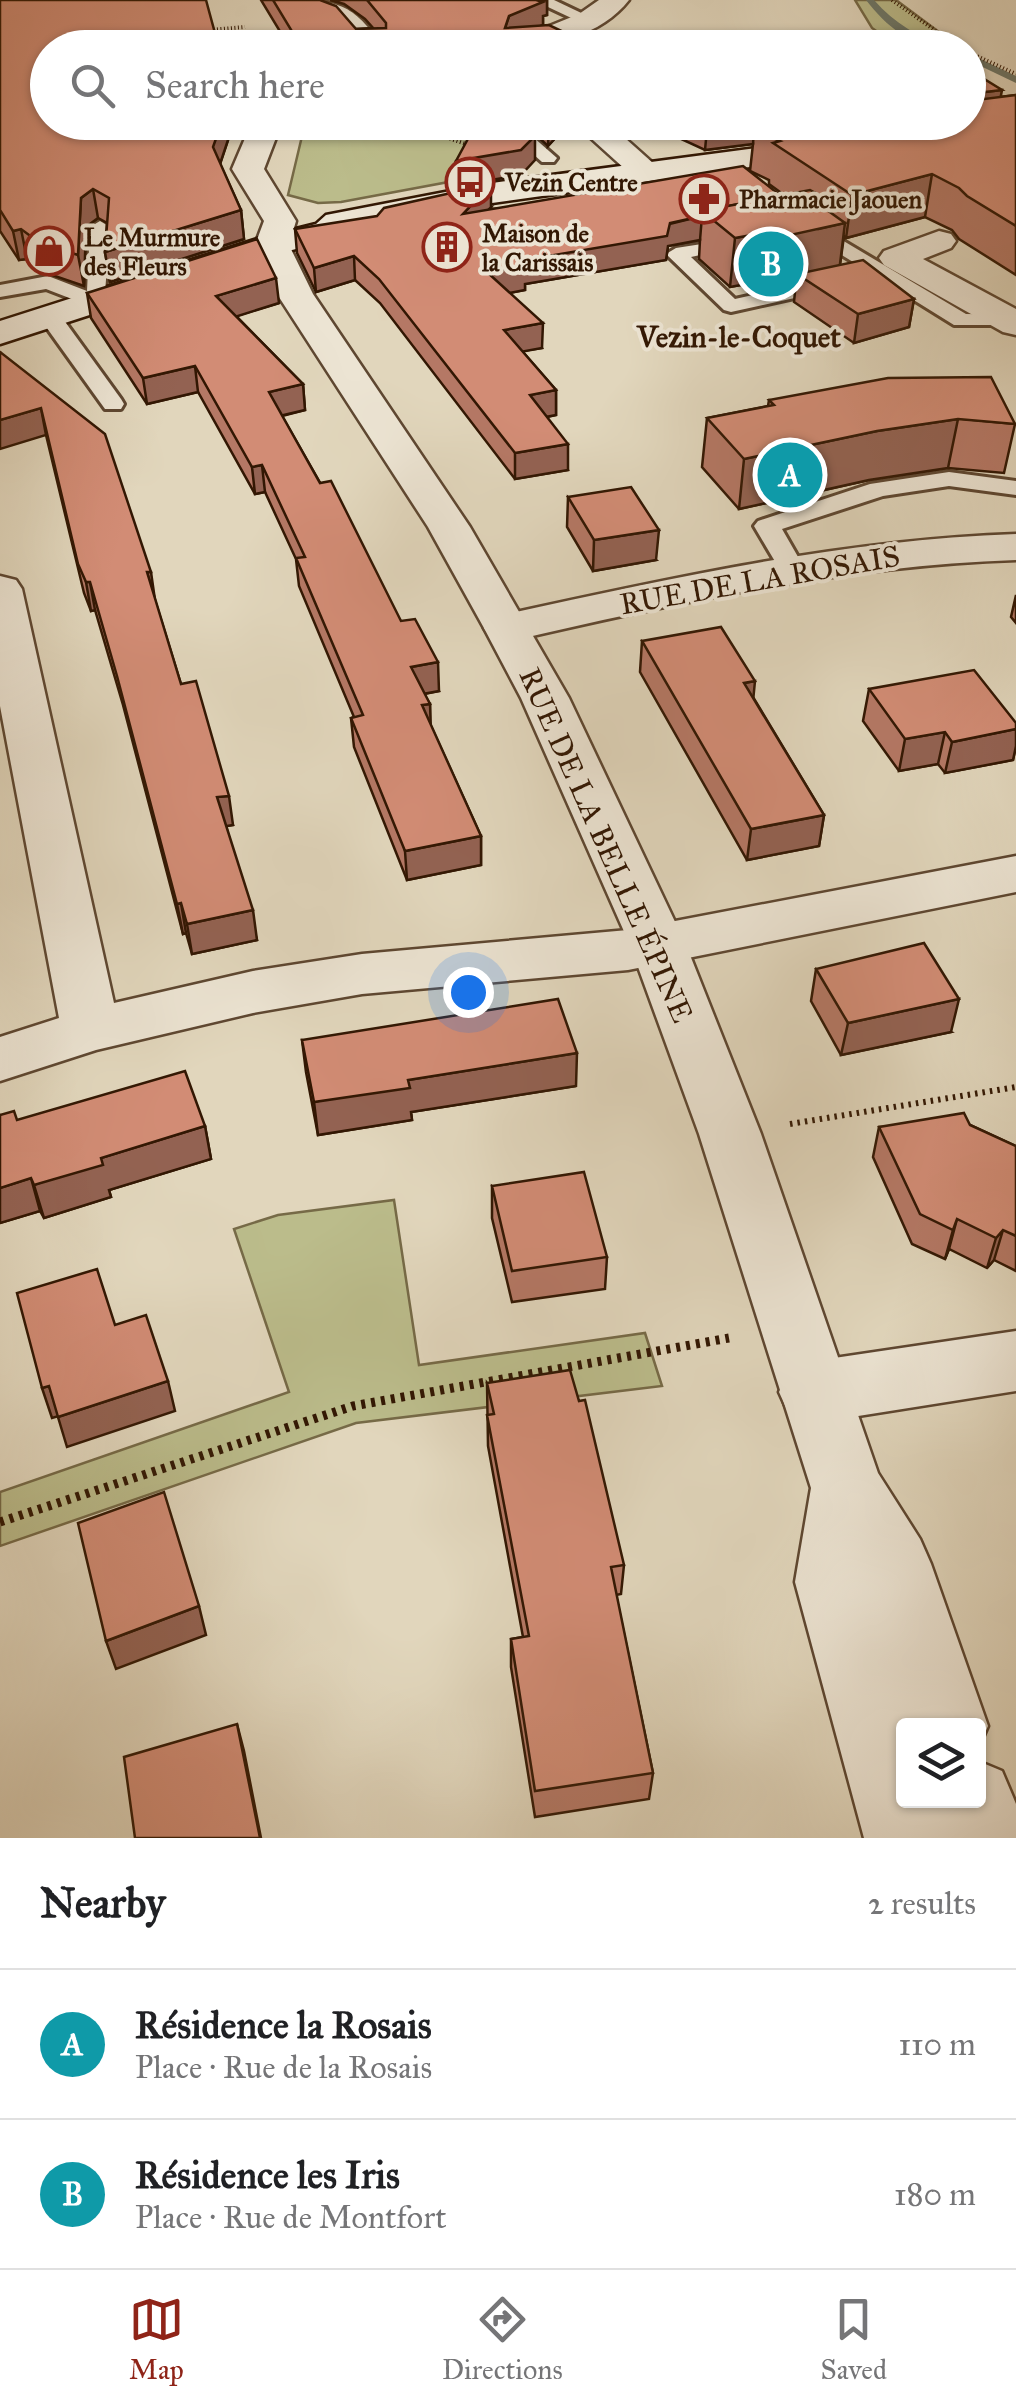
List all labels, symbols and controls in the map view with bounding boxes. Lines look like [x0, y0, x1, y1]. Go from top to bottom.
search box [30, 30, 986, 140]
icon: search [65, 58, 120, 113]
text: Search here [145, 62, 325, 108]
bus stop icon: Vezin Centre [444, 156, 496, 208]
place label: Vezin Centre [504, 167, 638, 198]
pharmacy icon: Pharmacie Jaouen [678, 173, 730, 225]
place label: Pharmacie Jaouen [739, 184, 922, 216]
place label: Maison de la Carissais [481, 218, 593, 278]
building icon: Maison de la Carissais [421, 221, 473, 273]
place label: Le Murmure des Fleurs [84, 222, 221, 282]
shop icon: Le Murmure des Fleurs [23, 225, 75, 277]
pin: B [738, 226, 804, 302]
district label: Vezin-le-Coquet [636, 319, 841, 355]
pin: A [758, 438, 822, 512]
street label: RUE DE LA ROSAIS [617, 538, 903, 622]
street label: RUE DE LA BELLE ÉPINE [511, 662, 702, 1028]
your location [443, 967, 494, 1018]
map controls [896, 1718, 986, 1808]
button: layers [896, 1718, 986, 1808]
text: Nearby [40, 1877, 165, 1929]
text: 2 results [868, 1884, 976, 1923]
text: Résidence la Rosais [135, 2002, 432, 2048]
text: A [62, 2025, 83, 2064]
text: 110 m [898, 2025, 976, 2064]
text: Place · Rue de la Rosais [135, 2048, 432, 2087]
text: Résidence les Iris [135, 2152, 400, 2198]
text: B [62, 2175, 83, 2214]
text: 180 m [894, 2175, 976, 2214]
text: Place · Rue de Montfort [135, 2198, 446, 2237]
tab: Map [129, 2292, 184, 2387]
tab: Directions [442, 2292, 563, 2387]
tab: Saved [821, 2292, 887, 2387]

